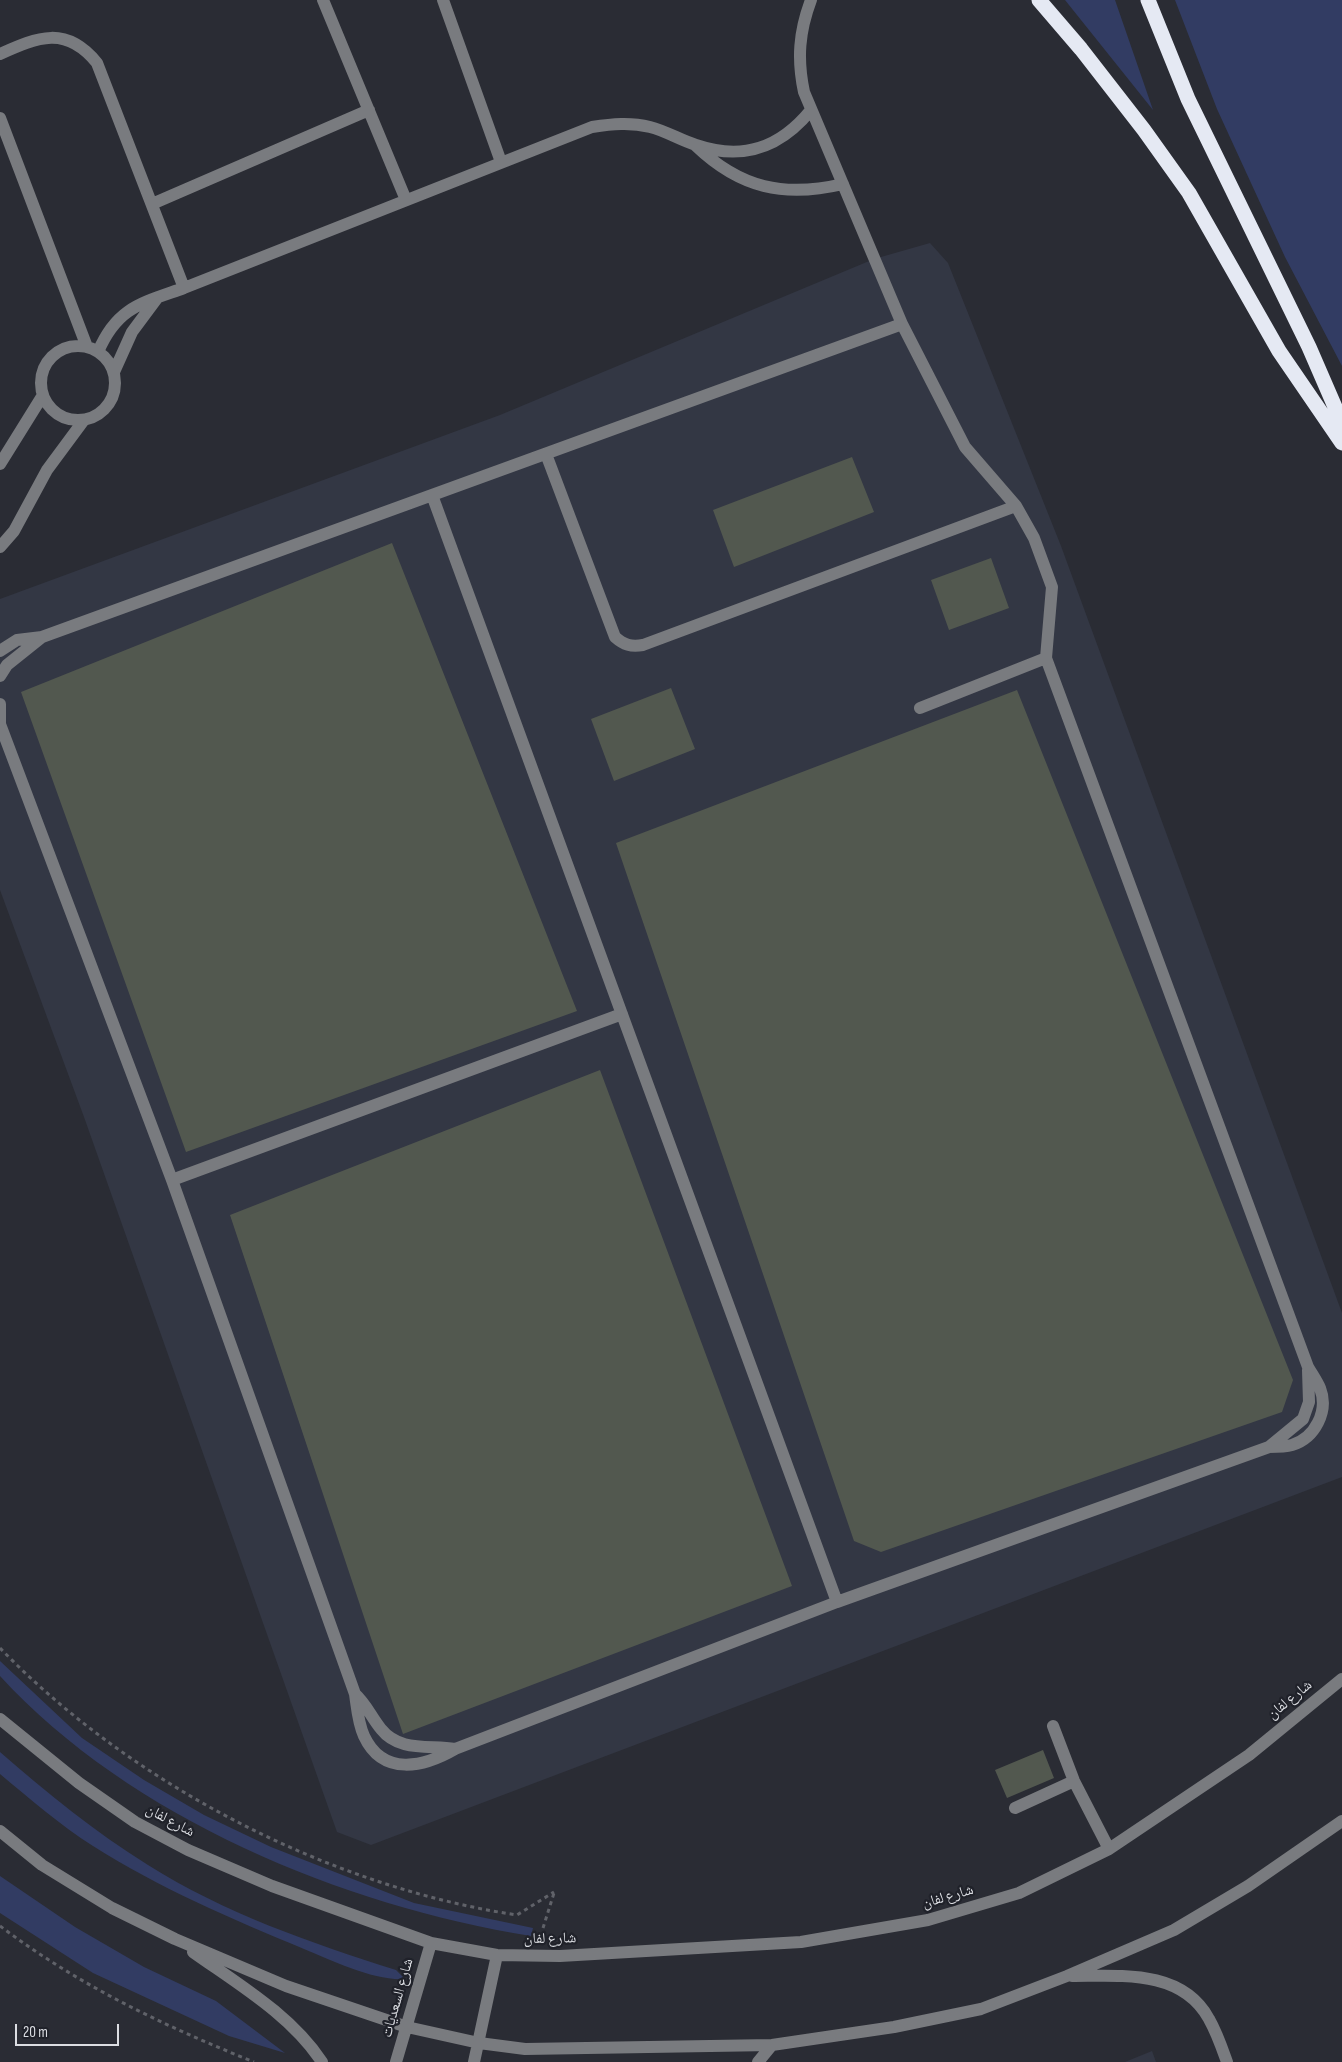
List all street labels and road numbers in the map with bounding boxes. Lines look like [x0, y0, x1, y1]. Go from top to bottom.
street label: شارع لفان [1264, 1676, 1316, 1724]
street label: شارع لفان [143, 1801, 197, 1841]
street label: شارع لفان [920, 1881, 976, 1913]
street label: شارع لفان [524, 1930, 576, 1948]
street label: شارع السعديات [378, 1956, 418, 2040]

